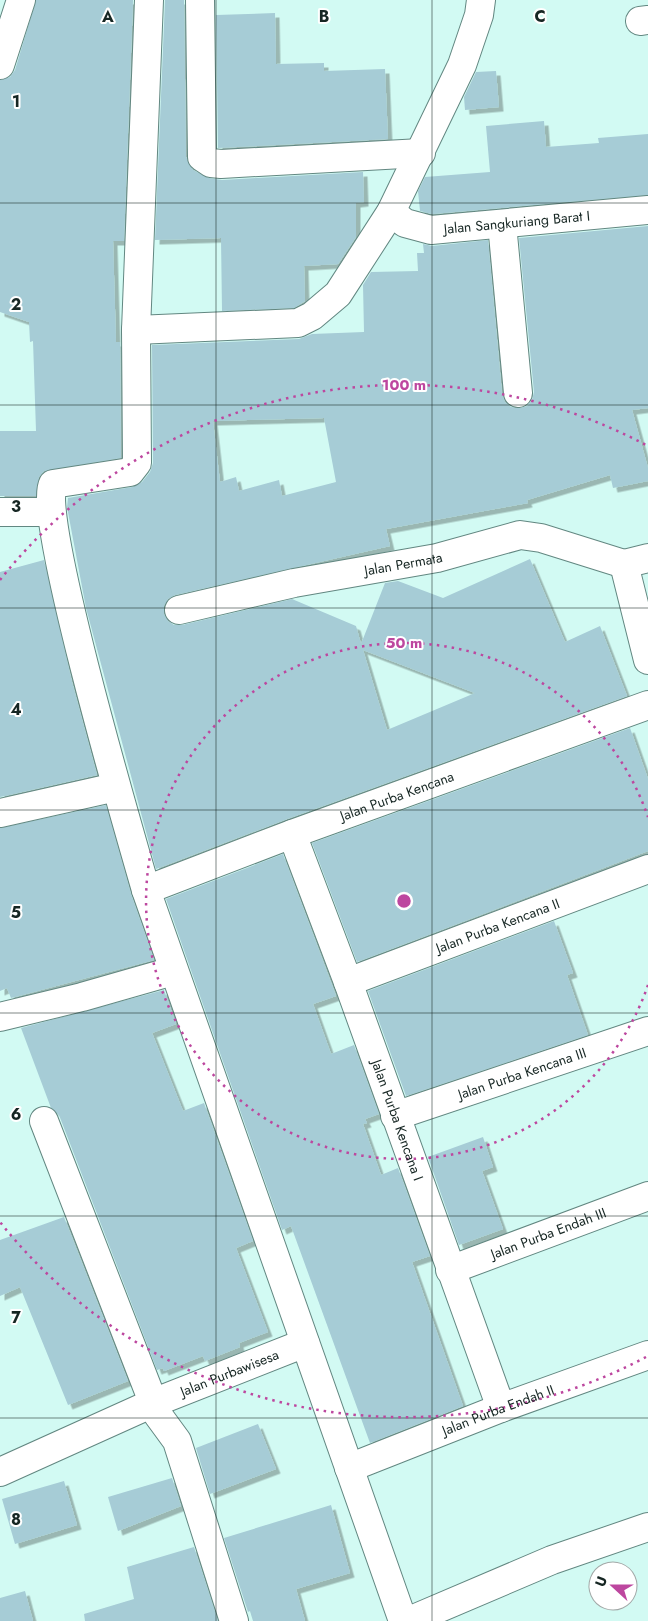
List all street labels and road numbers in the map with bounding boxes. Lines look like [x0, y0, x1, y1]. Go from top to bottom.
street label: Jalan Sangkuriang Barat I [441, 205, 591, 239]
street label: Jalan Permata [361, 547, 445, 581]
street label: Jalan Purba Kencana [335, 766, 457, 826]
street label: Jalan Purba Kencana II [431, 893, 562, 959]
street label: Jalan Purba Kencana III [453, 1042, 589, 1105]
street label: Jalan Purba Kencana I [366, 1055, 429, 1183]
street label: Jalan Purba Endah III [486, 1203, 609, 1265]
street label: Jalan Purbawisesa [175, 1344, 282, 1402]
street label: Jalan Purba Endah II [437, 1380, 557, 1441]

